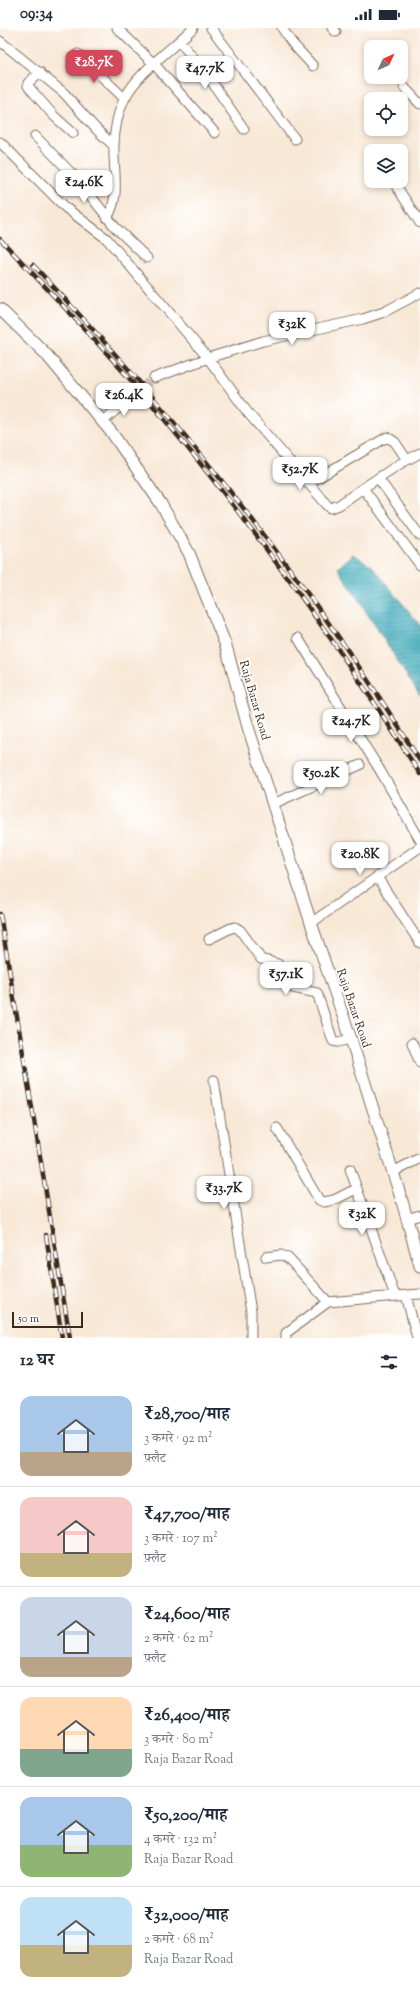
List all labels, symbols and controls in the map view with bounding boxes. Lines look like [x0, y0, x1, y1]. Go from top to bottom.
text: 09:34 [20, 4, 53, 25]
north arrow [364, 40, 408, 84]
map controls [364, 40, 408, 188]
pin: ₹28.7K [61, 50, 127, 84]
text: ₹28.7K [75, 54, 114, 72]
pin: ₹47.7K [172, 56, 238, 90]
text: ₹47.7K [185, 60, 225, 78]
button: locate [364, 92, 408, 136]
button: layers [364, 144, 408, 188]
pin: ₹24.6K [51, 170, 117, 204]
text: ₹24.6K [65, 174, 103, 192]
pin: ₹32K [268, 312, 316, 346]
text: ₹32K [278, 316, 306, 334]
pin: ₹26.4K [91, 383, 157, 417]
text: ₹26.4K [105, 387, 143, 405]
pin: ₹52.7K [267, 457, 333, 491]
text: ₹52.7K [281, 461, 319, 479]
street label: Raja Bazar Road [234, 658, 274, 743]
pin: ₹24.7K [318, 709, 384, 743]
text: ₹24.7K [331, 713, 371, 731]
pin: ₹50.2K [288, 761, 354, 795]
text: ₹50.2K [302, 765, 340, 783]
pin: ₹20.8K [327, 842, 393, 876]
text: ₹20.8K [340, 846, 380, 864]
pin: ₹57.1K [253, 962, 319, 996]
text: ₹57.1K [269, 966, 303, 984]
street label: Raja Bazar Road [331, 966, 375, 1050]
pin: ₹33.7K [191, 1176, 257, 1210]
text: ₹33.7K [205, 1180, 243, 1198]
pin: ₹32K [338, 1202, 386, 1236]
text: ₹32K [348, 1206, 376, 1224]
scale bar [12, 1310, 83, 1329]
text: 50 m [18, 1311, 39, 1327]
text: 12 घर [20, 1349, 54, 1373]
icon: filters [378, 1351, 400, 1373]
text: ₹28,700/माह [144, 1403, 230, 1427]
icon: home [52, 1412, 100, 1460]
text: 3 कमरे · 92 m² [144, 1430, 212, 1448]
text: फ़्लैट [144, 1450, 166, 1468]
text: ₹47,700/माह [144, 1503, 230, 1527]
icon: home [52, 1513, 100, 1561]
text: 3 कमरे · 107 m² [144, 1530, 218, 1548]
text: फ़्लैट [144, 1550, 166, 1568]
text: ₹24,600/माह [144, 1603, 230, 1627]
icon: home [52, 1613, 100, 1661]
text: 2 कमरे · 62 m² [144, 1630, 213, 1648]
text: फ़्लैट [144, 1650, 166, 1668]
text: ₹26,400/माह [144, 1704, 230, 1728]
icon: home [52, 1713, 100, 1761]
text: 3 कमरे · 80 m² [144, 1731, 213, 1749]
text: Raja Bazar Road [144, 1751, 233, 1769]
text: ₹50,200/माह [144, 1804, 227, 1828]
icon: home [52, 1813, 100, 1861]
text: 4 कमरे · 132 m² [144, 1831, 217, 1849]
text: Raja Bazar Road [144, 1851, 233, 1869]
text: ₹32,000/माह [144, 1904, 228, 1928]
icon: home [52, 1913, 100, 1961]
text: 2 कमरे · 68 m² [144, 1931, 214, 1949]
text: Raja Bazar Road [144, 1951, 233, 1969]

